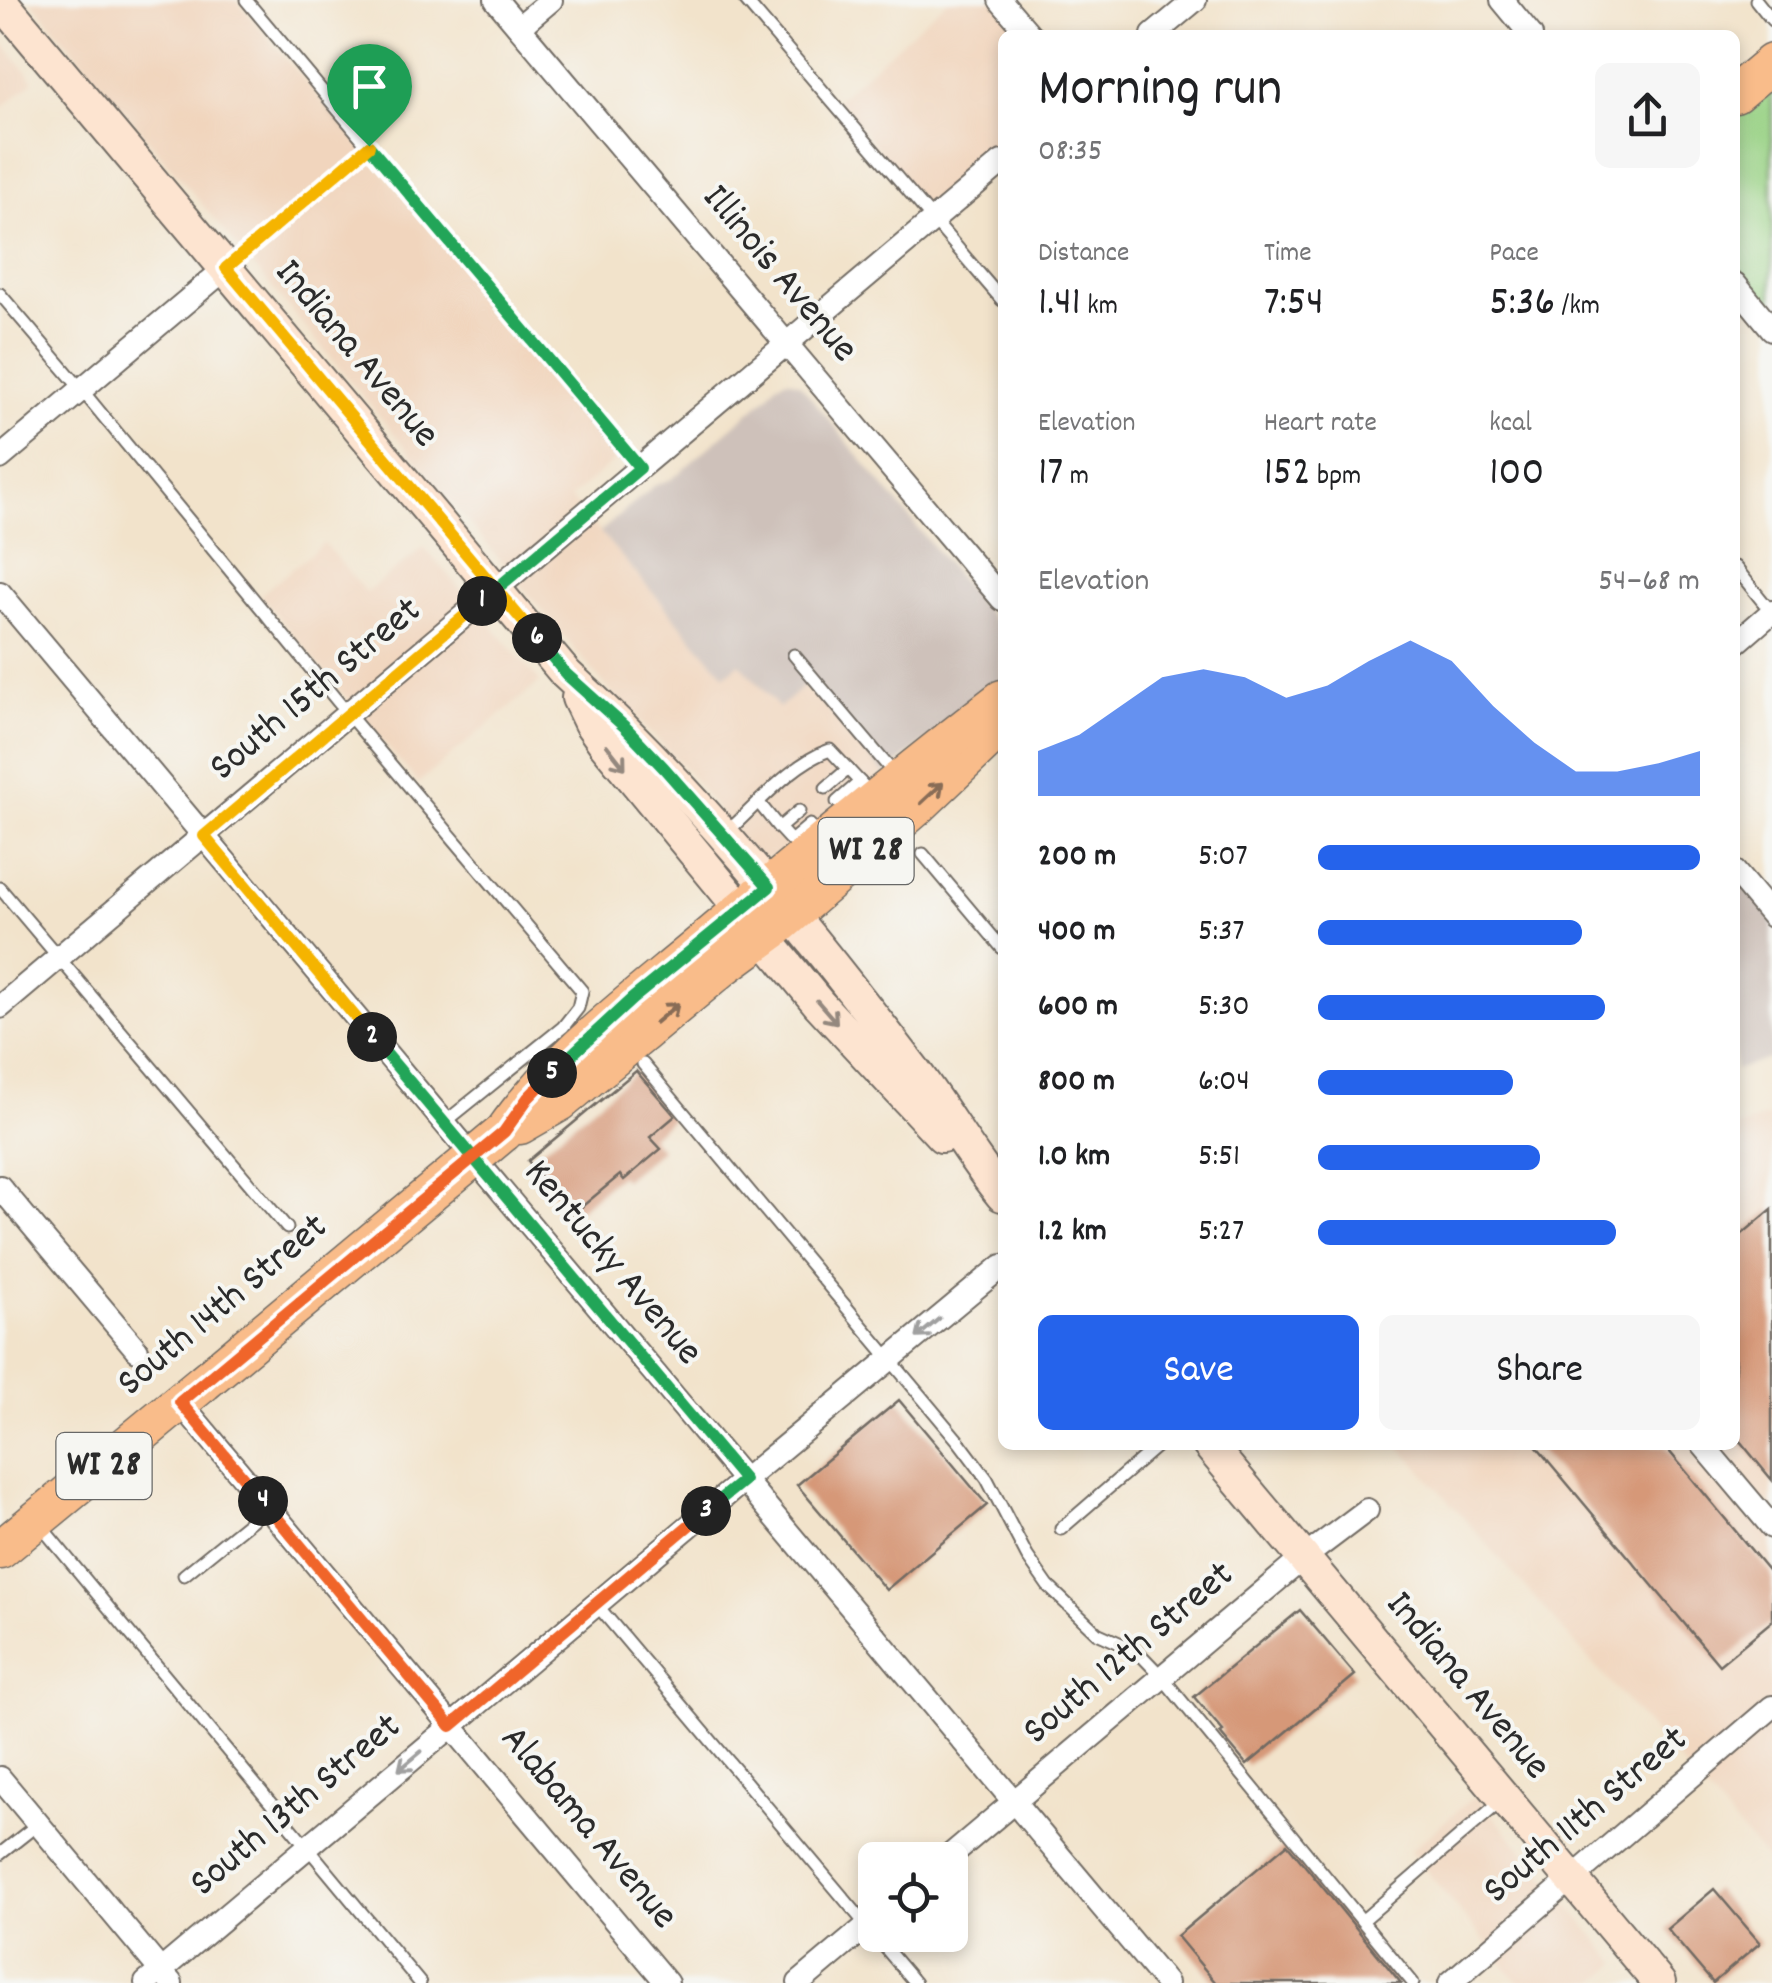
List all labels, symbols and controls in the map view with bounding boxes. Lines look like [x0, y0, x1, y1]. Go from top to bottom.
pin [327, 44, 412, 147]
text: Morning run [1038, 53, 1282, 132]
icon: arrive [342, 59, 397, 114]
button: share [1595, 63, 1700, 168]
text: 08:35 [1038, 130, 1103, 176]
street label: Illinois Avenue [686, 173, 870, 377]
text: Distance [1038, 235, 1129, 275]
text: Time [1264, 235, 1312, 275]
text: Pace [1489, 235, 1539, 275]
street label: Indiana Avenue [259, 248, 451, 462]
text: 1.41 [1038, 275, 1081, 335]
text: 7:54 [1264, 275, 1324, 335]
text: 5:36 [1489, 275, 1555, 335]
text: km [1081, 288, 1118, 328]
text: /km [1555, 288, 1600, 328]
text: Elevation [1038, 405, 1135, 445]
text: Heart rate [1264, 405, 1377, 445]
text: kcal [1489, 405, 1532, 445]
text: 17 [1038, 445, 1063, 505]
text: 152 [1264, 445, 1311, 505]
text: 100 [1489, 445, 1544, 505]
text: m [1063, 458, 1089, 498]
text: bpm [1311, 458, 1361, 498]
text: Elevation [1038, 560, 1149, 606]
text: 54–68 m [1598, 560, 1700, 606]
pin: 1 [457, 576, 507, 626]
text: 1 [479, 581, 485, 621]
street label: South 15th Street [198, 585, 436, 797]
pin: 6 [512, 613, 562, 663]
text: 6 [530, 618, 544, 658]
one-way arrow [605, 744, 627, 770]
one-way arrow [919, 782, 944, 805]
road number: WI 28 [818, 818, 914, 884]
text: 200 m [1038, 835, 1116, 881]
text: 5:07 [1198, 835, 1248, 881]
text: 400 m [1038, 910, 1115, 956]
text: 5:37 [1198, 910, 1245, 956]
text: 600 m [1038, 985, 1118, 1031]
text: 5:30 [1198, 985, 1250, 1031]
one-way arrow [815, 999, 838, 1024]
one-way arrow [654, 1002, 680, 1024]
pin: 2 [347, 1012, 397, 1062]
text: 2 [366, 1017, 378, 1057]
pin: 5 [527, 1048, 577, 1098]
text: 5 [546, 1053, 558, 1093]
text: 800 m [1038, 1060, 1115, 1106]
text: 6:04 [1198, 1060, 1250, 1106]
text: 1.0 km [1038, 1135, 1110, 1181]
text: 5:51 [1198, 1135, 1240, 1181]
street label: Kentucky Avenue [508, 1148, 714, 1380]
street label: South 14th Street [106, 1202, 342, 1412]
text: 1.2 km [1038, 1210, 1107, 1256]
text: 5:27 [1198, 1210, 1244, 1256]
button: Save [1038, 1315, 1359, 1430]
button: Share [1379, 1315, 1700, 1430]
one-way arrow [915, 1317, 941, 1339]
road number: WI 28 [56, 1433, 152, 1499]
pin: 4 [238, 1476, 288, 1526]
text: 4 [257, 1481, 269, 1521]
pin: 3 [681, 1486, 731, 1536]
text: 3 [700, 1491, 712, 1531]
street label: South 12th Street [1012, 1549, 1248, 1761]
street label: Indiana Avenue [1370, 1580, 1562, 1794]
street label: South 13th Street [179, 1701, 415, 1913]
street label: South 11th Street [1472, 1714, 1702, 1920]
street label: Alabama Avenue [484, 1715, 690, 1943]
one-way arrow [397, 1750, 423, 1772]
map controls [858, 1842, 968, 1952]
button: locate [858, 1842, 968, 1952]

